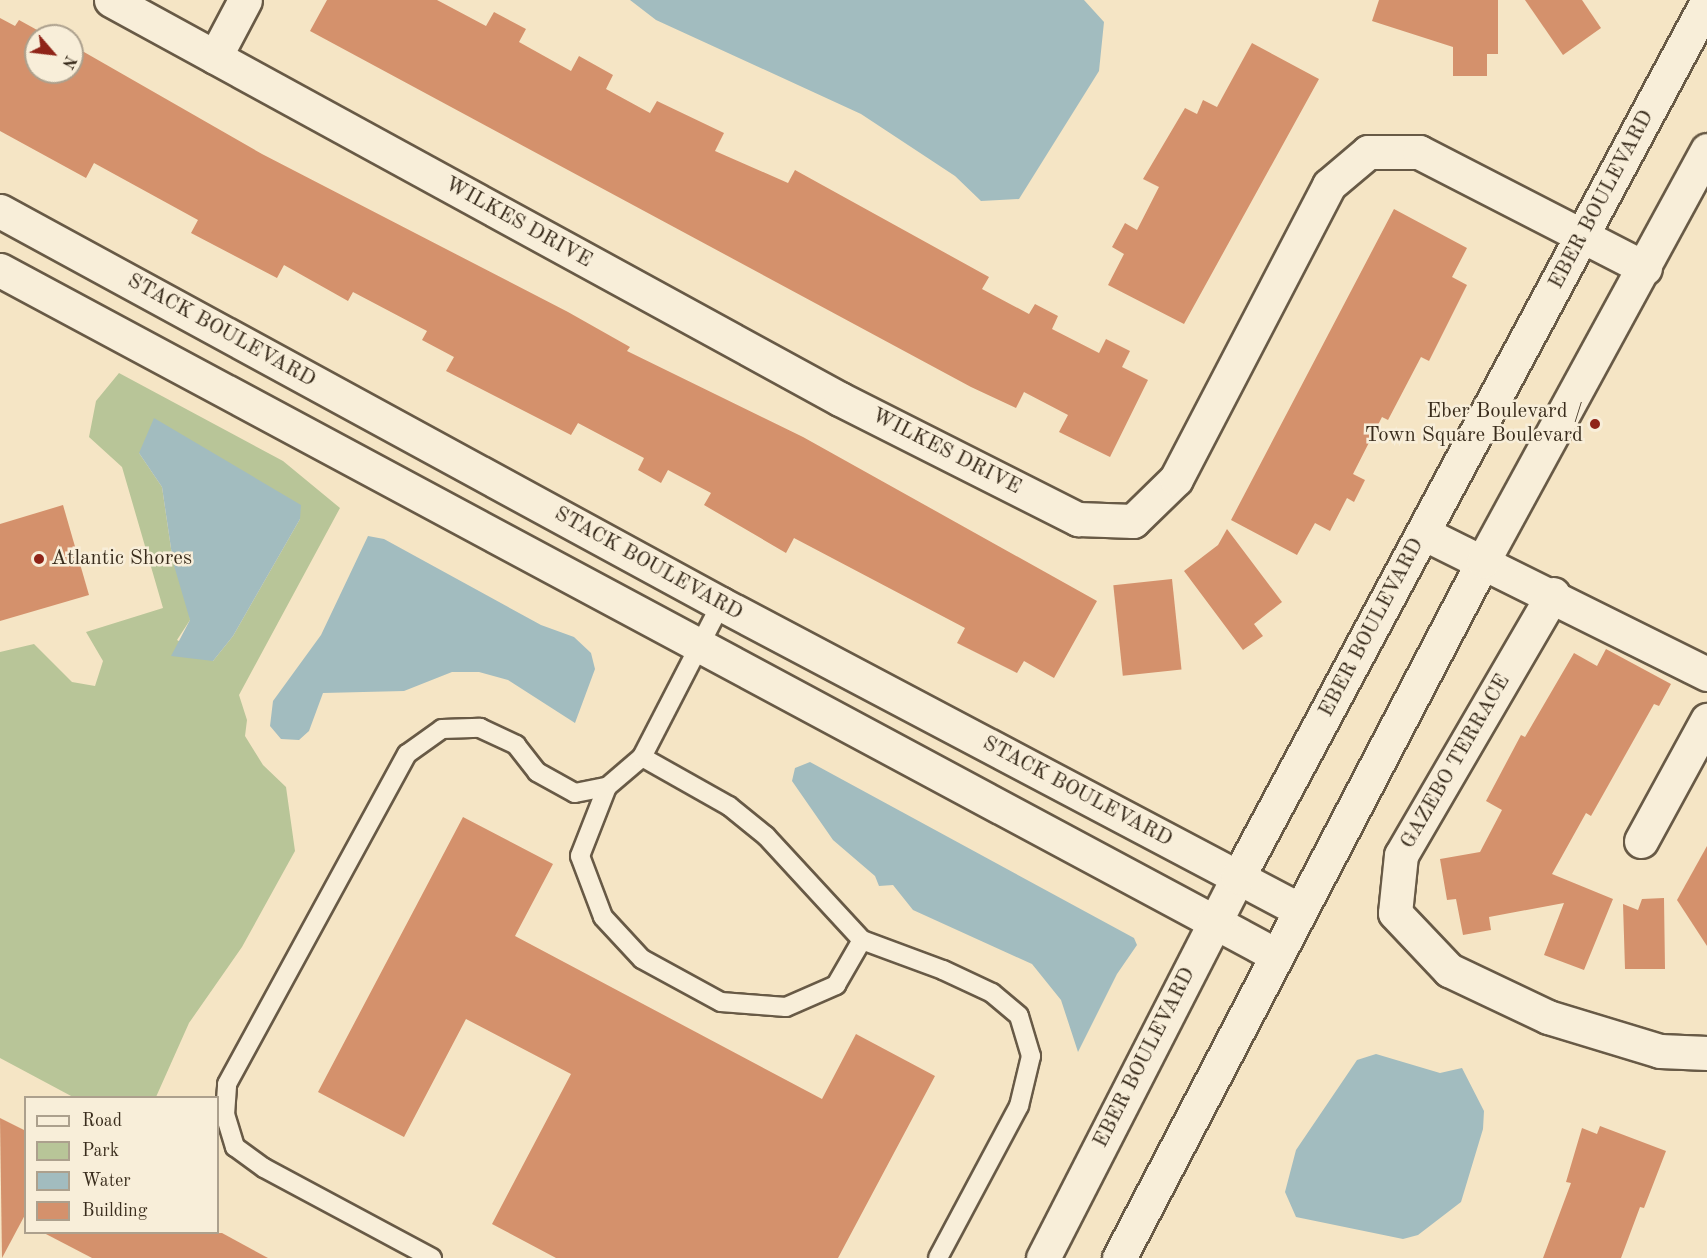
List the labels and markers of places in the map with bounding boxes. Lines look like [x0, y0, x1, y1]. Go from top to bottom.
place label: Eber Boulevard / Town Square Boulevard [1365, 399, 1583, 449]
marker: Eber Boulevard / Town Square Boulevard [1588, 417, 1602, 431]
place label: Atlantic Shores [51, 546, 192, 572]
marker: Atlantic Shores [32, 552, 46, 566]

